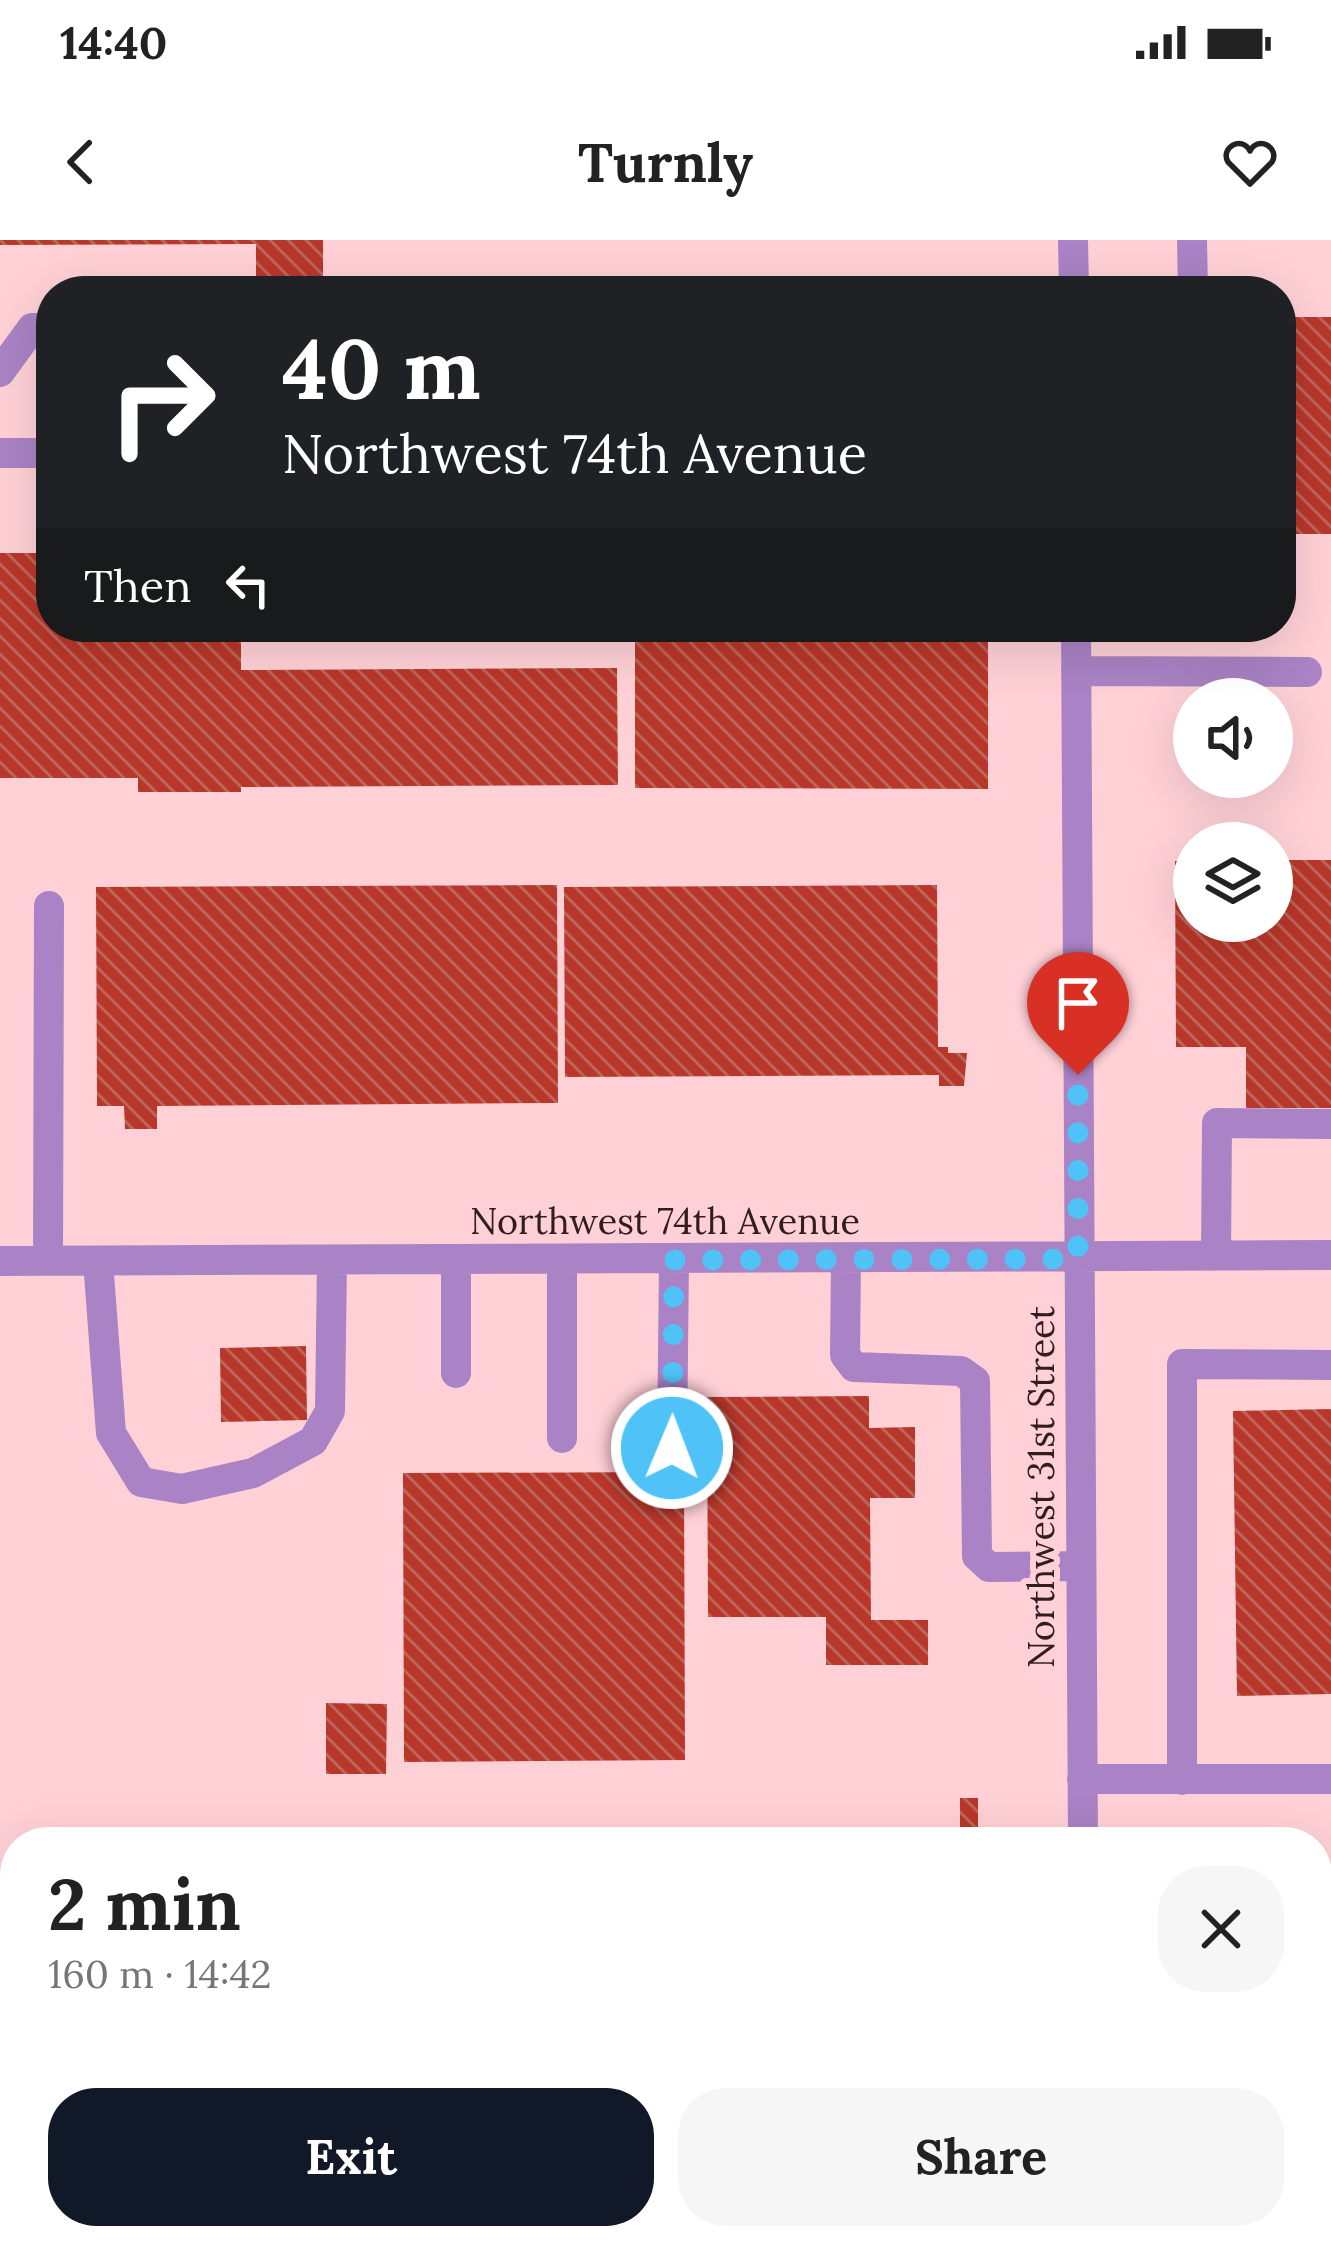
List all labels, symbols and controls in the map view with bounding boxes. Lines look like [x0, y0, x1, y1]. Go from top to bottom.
text: 14:40 [60, 14, 167, 71]
text: Turnly [578, 128, 753, 197]
icon: back [48, 129, 114, 195]
icon: heart [1217, 129, 1283, 195]
text: 40 m [282, 314, 481, 422]
icon: right [84, 324, 240, 480]
text: Northwest 74th Avenue [282, 419, 867, 488]
icon: left [215, 552, 281, 618]
text: Then [84, 557, 191, 614]
map controls [1173, 678, 1293, 942]
button: sound [1173, 678, 1293, 798]
button: layers [1173, 822, 1293, 942]
pin [1027, 952, 1129, 1075]
icon: arrive [1045, 970, 1111, 1036]
street label: Northwest 74th Avenue [470, 1198, 860, 1244]
street label: Northwest 31st Street [1018, 1306, 1064, 1668]
position arrow [609, 1385, 735, 1511]
text: 2 min [48, 1858, 241, 1950]
button: close [1158, 1866, 1284, 1992]
text: 160 m · 14:42 [48, 1949, 272, 1999]
button: Exit [48, 2088, 654, 2226]
button: Share [678, 2088, 1284, 2226]

